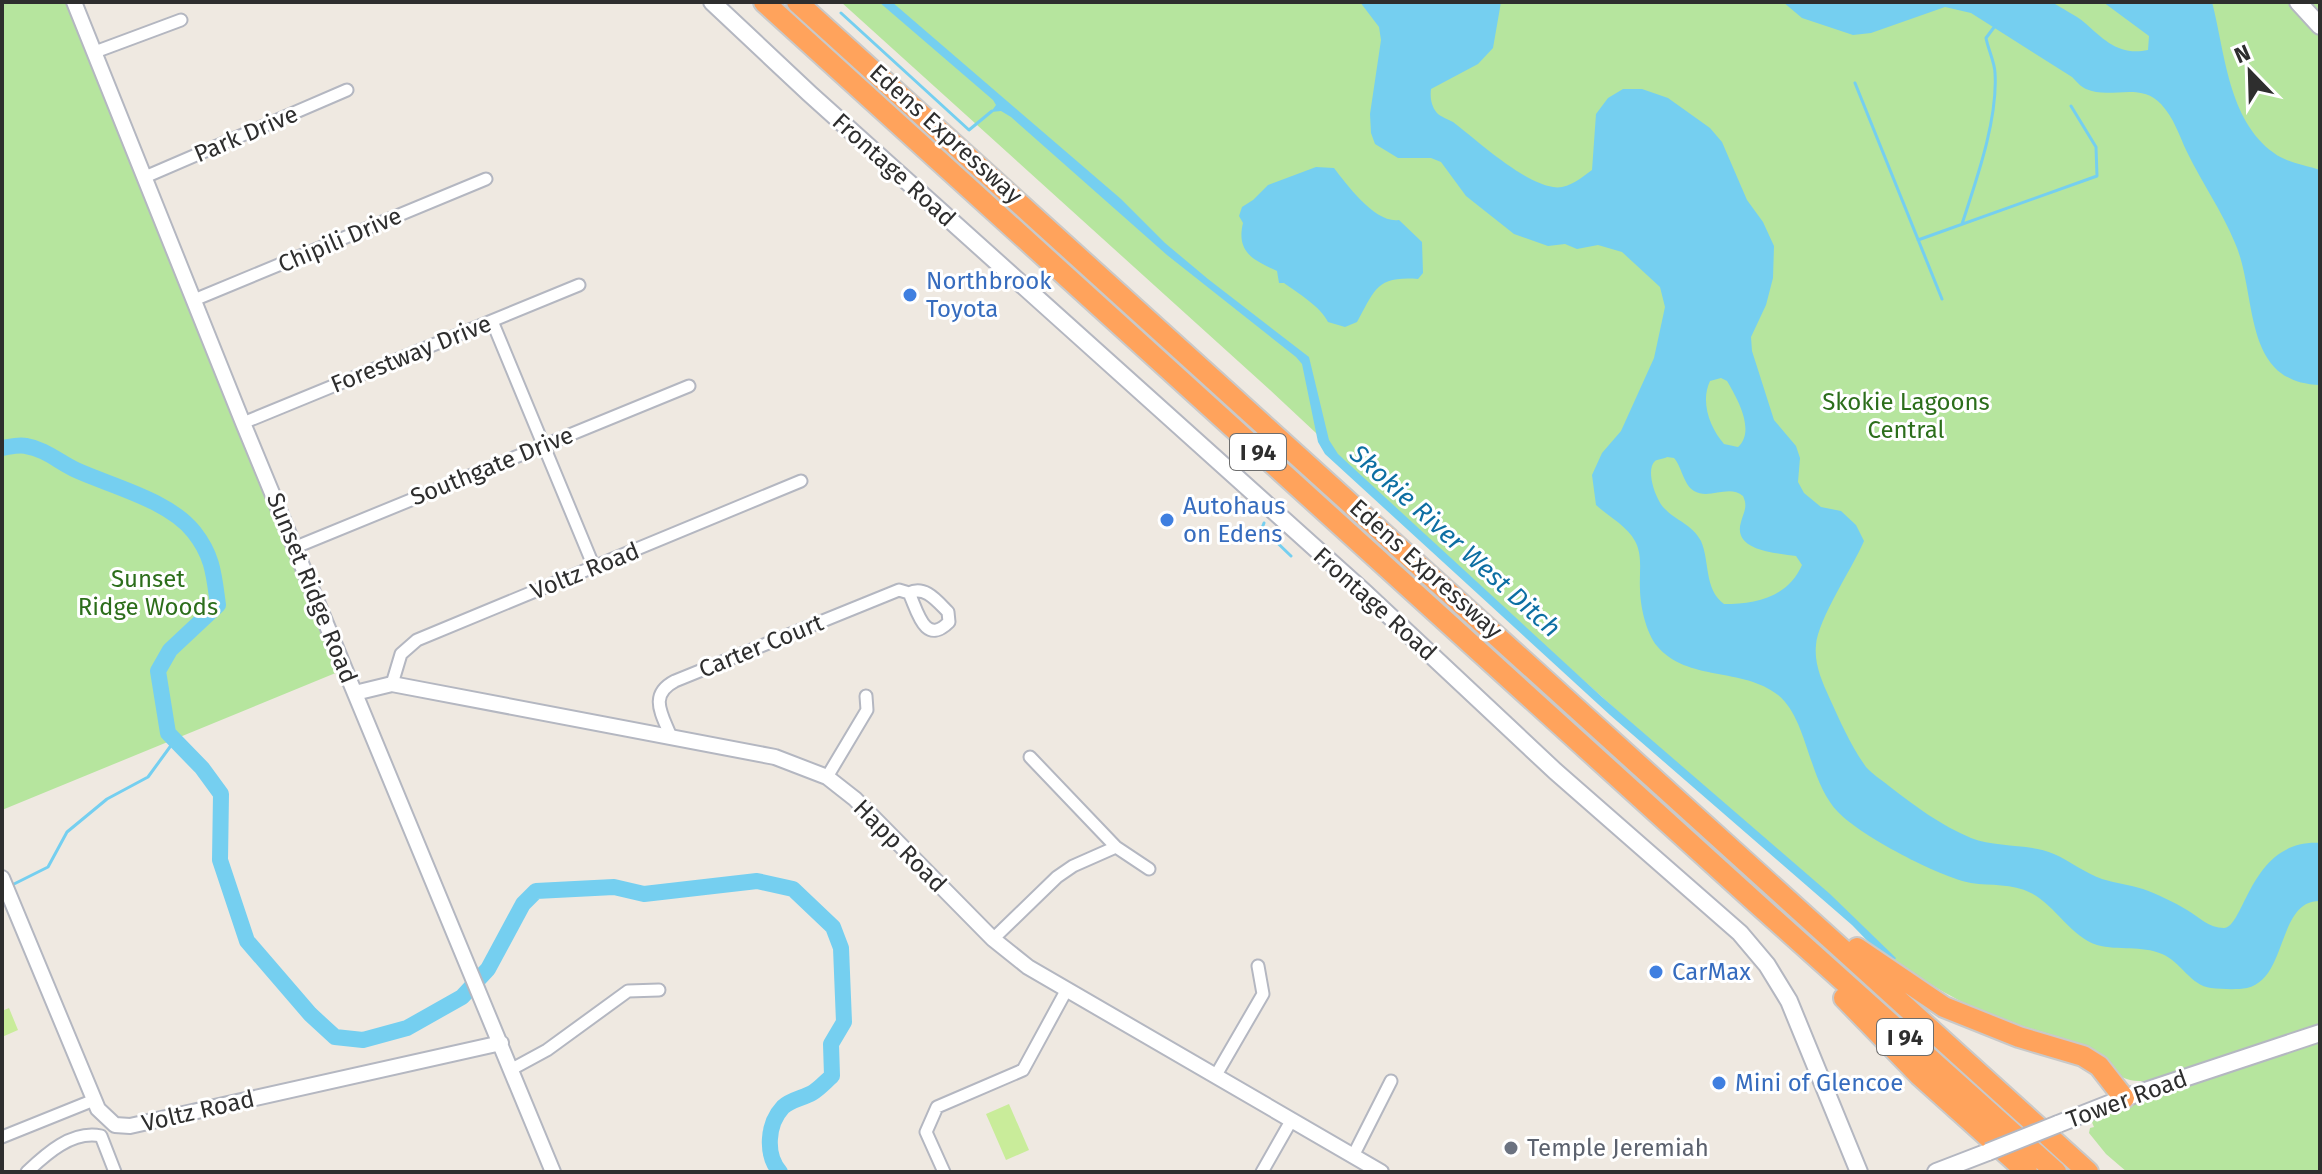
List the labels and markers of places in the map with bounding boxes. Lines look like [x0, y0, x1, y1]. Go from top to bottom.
place label: Northbrook Toyota [926, 267, 1052, 323]
marker: Northbrook Toyota [901, 286, 919, 304]
place label: Autohaus on Edens [1183, 492, 1285, 548]
marker: Autohaus on Edens [1158, 511, 1176, 529]
place label: CarMax [1672, 958, 1751, 986]
marker: CarMax [1647, 963, 1665, 981]
place label: Mini of Glencoe [1735, 1069, 1903, 1097]
marker: Mini of Glencoe [1710, 1074, 1728, 1092]
place label: Temple Jeremiah [1527, 1134, 1709, 1162]
marker: Temple Jeremiah [1502, 1139, 1520, 1157]

